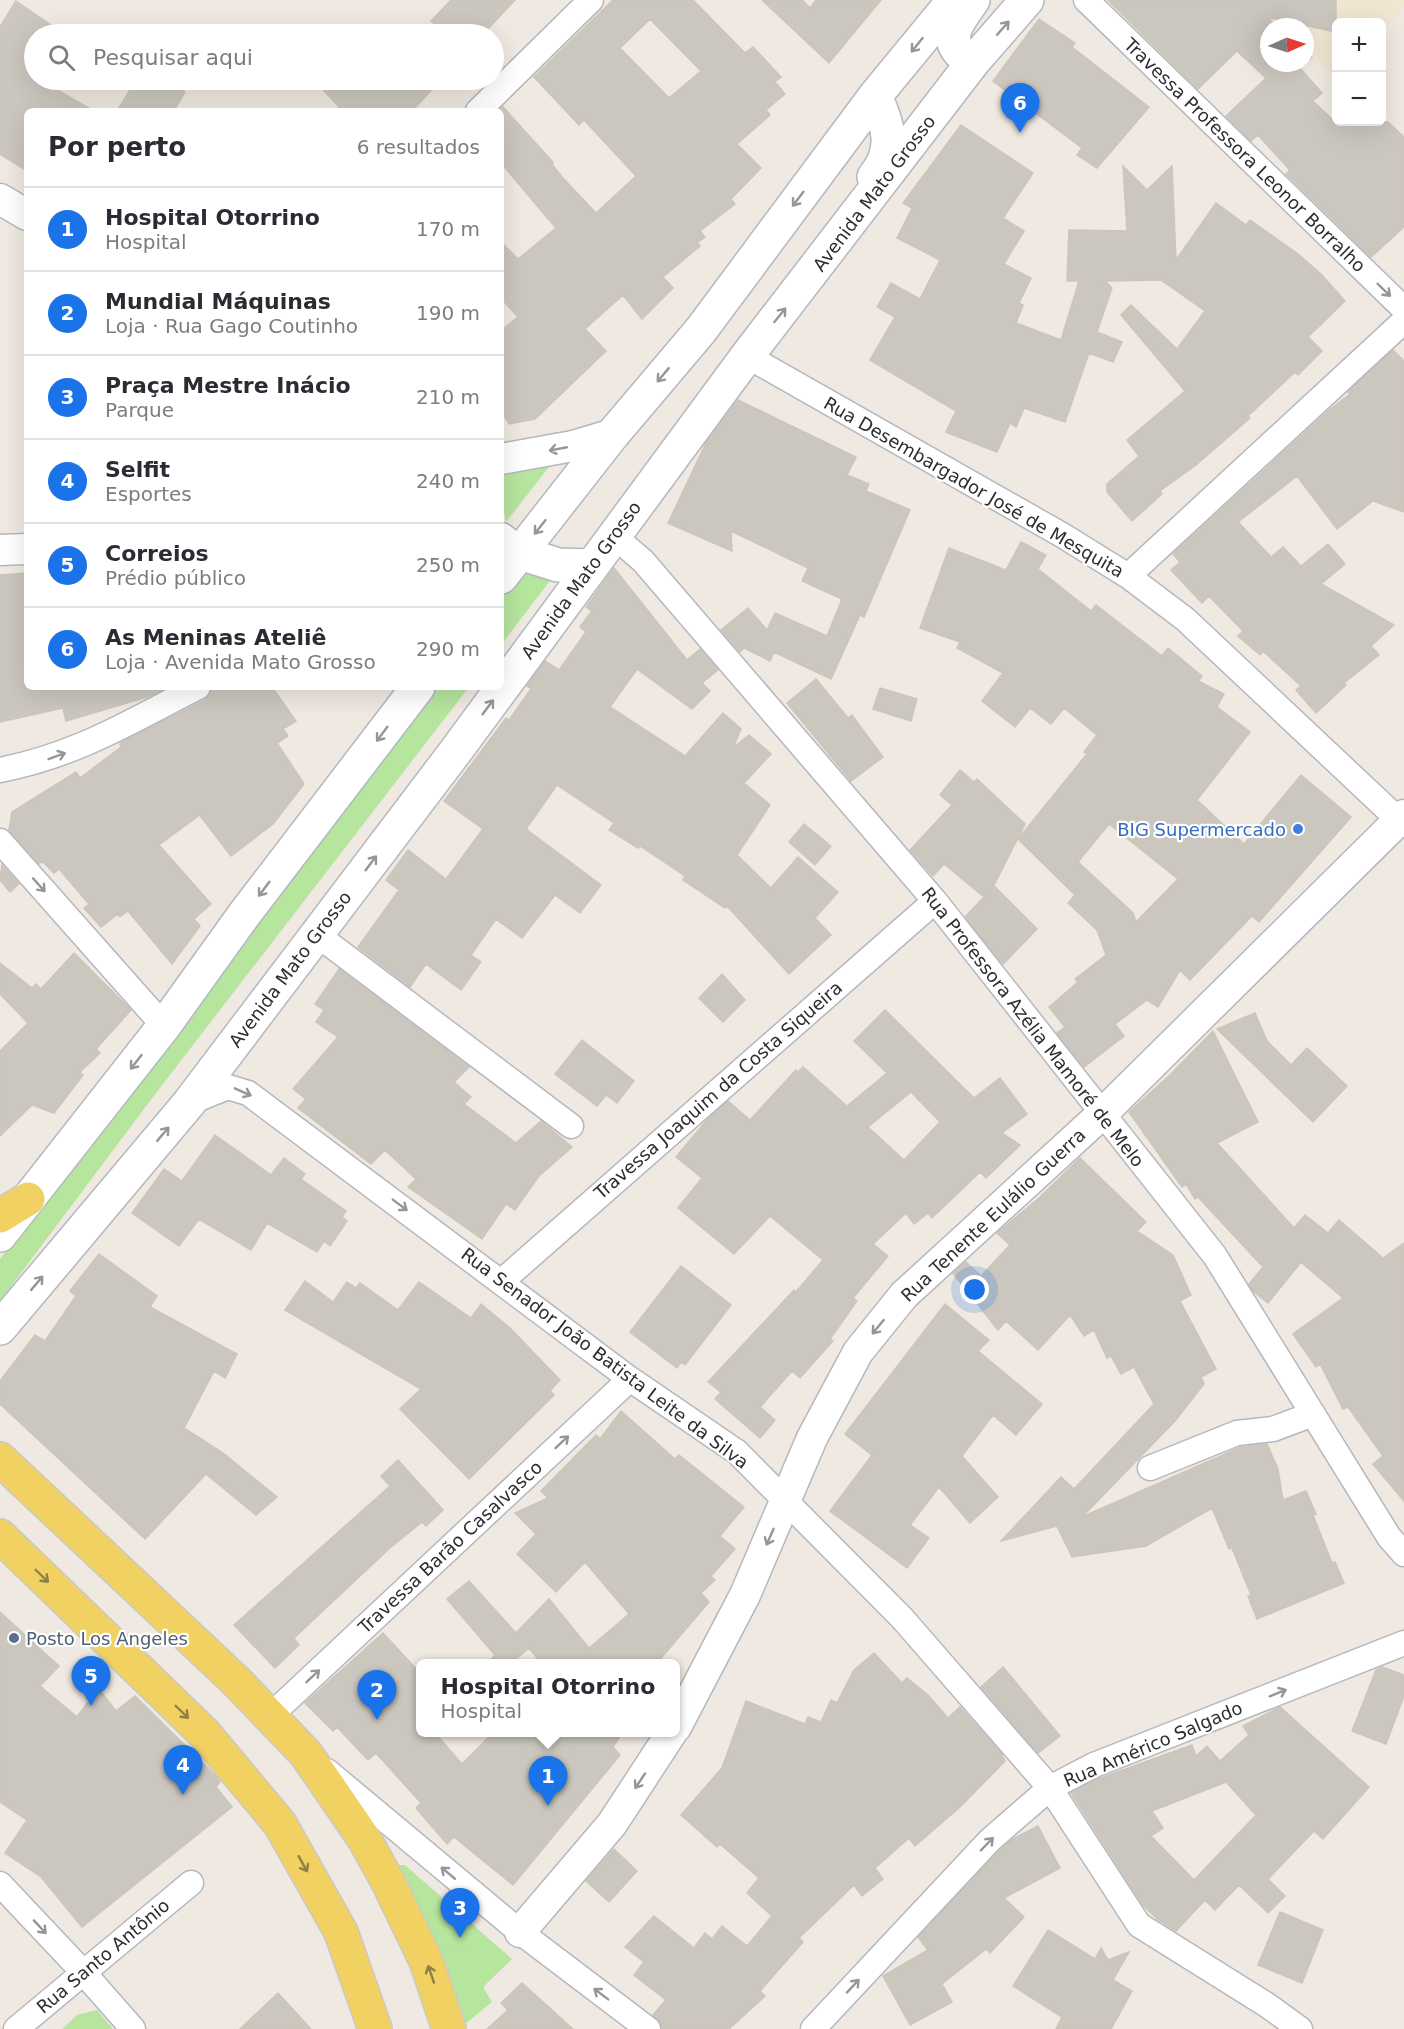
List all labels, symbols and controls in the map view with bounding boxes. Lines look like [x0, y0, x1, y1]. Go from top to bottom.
north arrow [1260, 18, 1314, 72]
map controls [1332, 18, 1386, 126]
button: + [1332, 18, 1386, 72]
one-way arrow [996, 20, 1009, 36]
search box [24, 24, 504, 90]
street label: Travessa Professora Leonor Borralho [1119, 33, 1370, 276]
one-way arrow [910, 37, 923, 53]
icon: search [45, 41, 78, 74]
text: Pesquisar aqui [93, 45, 253, 70]
button: − [1332, 72, 1386, 126]
pin: 6 [1000, 84, 1040, 133]
street label: Avenida Mato Grosso [809, 111, 939, 275]
text: Por perto [48, 132, 186, 162]
text: 6 resultados [357, 135, 480, 159]
one-way arrow [792, 191, 804, 207]
text: Hospital Otorrino [105, 205, 320, 230]
text: 1 [61, 217, 74, 241]
text: 170 m [416, 217, 480, 241]
text: Hospital [105, 230, 187, 254]
one-way arrow [1377, 283, 1392, 297]
text: Mundial Máquinas [105, 289, 331, 314]
text: 2 [61, 301, 74, 325]
text: 190 m [416, 301, 480, 325]
one-way arrow [773, 307, 786, 323]
text: Loja · Rua Gago Coutinho [105, 314, 358, 338]
one-way arrow [656, 367, 670, 382]
text: Praça Mestre Inácio [105, 373, 351, 398]
text: 3 [61, 385, 74, 409]
text: 210 m [416, 385, 480, 409]
street label: Rua Desembargador José de Mesquita [820, 392, 1128, 582]
text: Parque [105, 398, 174, 422]
one-way arrow [548, 444, 568, 455]
text: Selfit [105, 457, 170, 482]
text: 4 [61, 469, 74, 493]
text: 240 m [416, 469, 480, 493]
text: Esportes [105, 482, 192, 506]
street label: Avenida Mato Grosso [517, 497, 645, 663]
one-way arrow [534, 518, 547, 534]
text: Correios [105, 541, 209, 566]
text: 5 [61, 553, 74, 577]
text: 250 m [416, 553, 480, 577]
text: Prédio público [105, 566, 246, 590]
text: As Meninas Ateliê [105, 625, 327, 650]
text: 6 [61, 637, 74, 661]
text: 290 m [416, 637, 480, 661]
text: Loja · Avenida Mato Grosso [105, 650, 376, 674]
one-way arrow [481, 699, 494, 715]
one-way arrow [376, 725, 388, 741]
one-way arrow [47, 750, 66, 761]
place label: BIG Supermercado [1117, 819, 1286, 840]
marker: BIG Supermercado [1291, 822, 1305, 836]
one-way arrow [364, 855, 377, 871]
one-way arrow [32, 877, 46, 892]
one-way arrow [258, 880, 270, 896]
street label: Rua Professora Azélia Mamoré de Melo [917, 883, 1149, 1171]
street label: Avenida Mato Grosso [225, 887, 355, 1051]
street label: Travessa Joaquim da Costa Siqueira [589, 977, 846, 1204]
one-way arrow [129, 1054, 142, 1070]
one-way arrow [233, 1086, 251, 1098]
street label: Rua Tenente Eulálio Guerra [897, 1124, 1089, 1306]
one-way arrow [156, 1126, 169, 1142]
one-way arrow [392, 1199, 408, 1212]
street label: Rua Senador João Batista Leite da Silva [457, 1243, 753, 1473]
one-way arrow [31, 1275, 44, 1291]
your location [960, 1275, 989, 1304]
one-way arrow [872, 1319, 885, 1335]
one-way arrow [555, 1435, 570, 1449]
street label: Travessa Barão Casalvasco [353, 1456, 546, 1638]
one-way arrow [764, 1528, 776, 1546]
one-way arrow [35, 1569, 50, 1583]
place label: Posto Los Angeles [26, 1628, 188, 1649]
marker: Posto Los Angeles [7, 1631, 21, 1645]
pin: 5 [72, 1656, 110, 1706]
popup [416, 1659, 680, 1737]
one-way arrow [305, 1668, 320, 1683]
pin: 2 [358, 1670, 397, 1720]
text: Hospital Otorrino [441, 1674, 655, 1699]
one-way arrow [1268, 1687, 1287, 1698]
street label: Rua Américo Salgado [1060, 1697, 1246, 1791]
text: Hospital [441, 1699, 522, 1723]
one-way arrow [175, 1704, 190, 1719]
pin: 4 [164, 1746, 202, 1795]
pin: 1 [528, 1756, 568, 1806]
one-way arrow [634, 1773, 647, 1790]
one-way arrow [979, 1837, 994, 1852]
one-way arrow [297, 1855, 309, 1872]
one-way arrow [440, 1866, 456, 1879]
pin: 3 [440, 1888, 480, 1938]
street label: Rua Santo Antônio [32, 1894, 174, 2018]
one-way arrow [33, 1919, 47, 1934]
one-way arrow [424, 1965, 435, 1984]
one-way arrow [846, 1979, 860, 1994]
one-way arrow [594, 1987, 610, 2000]

